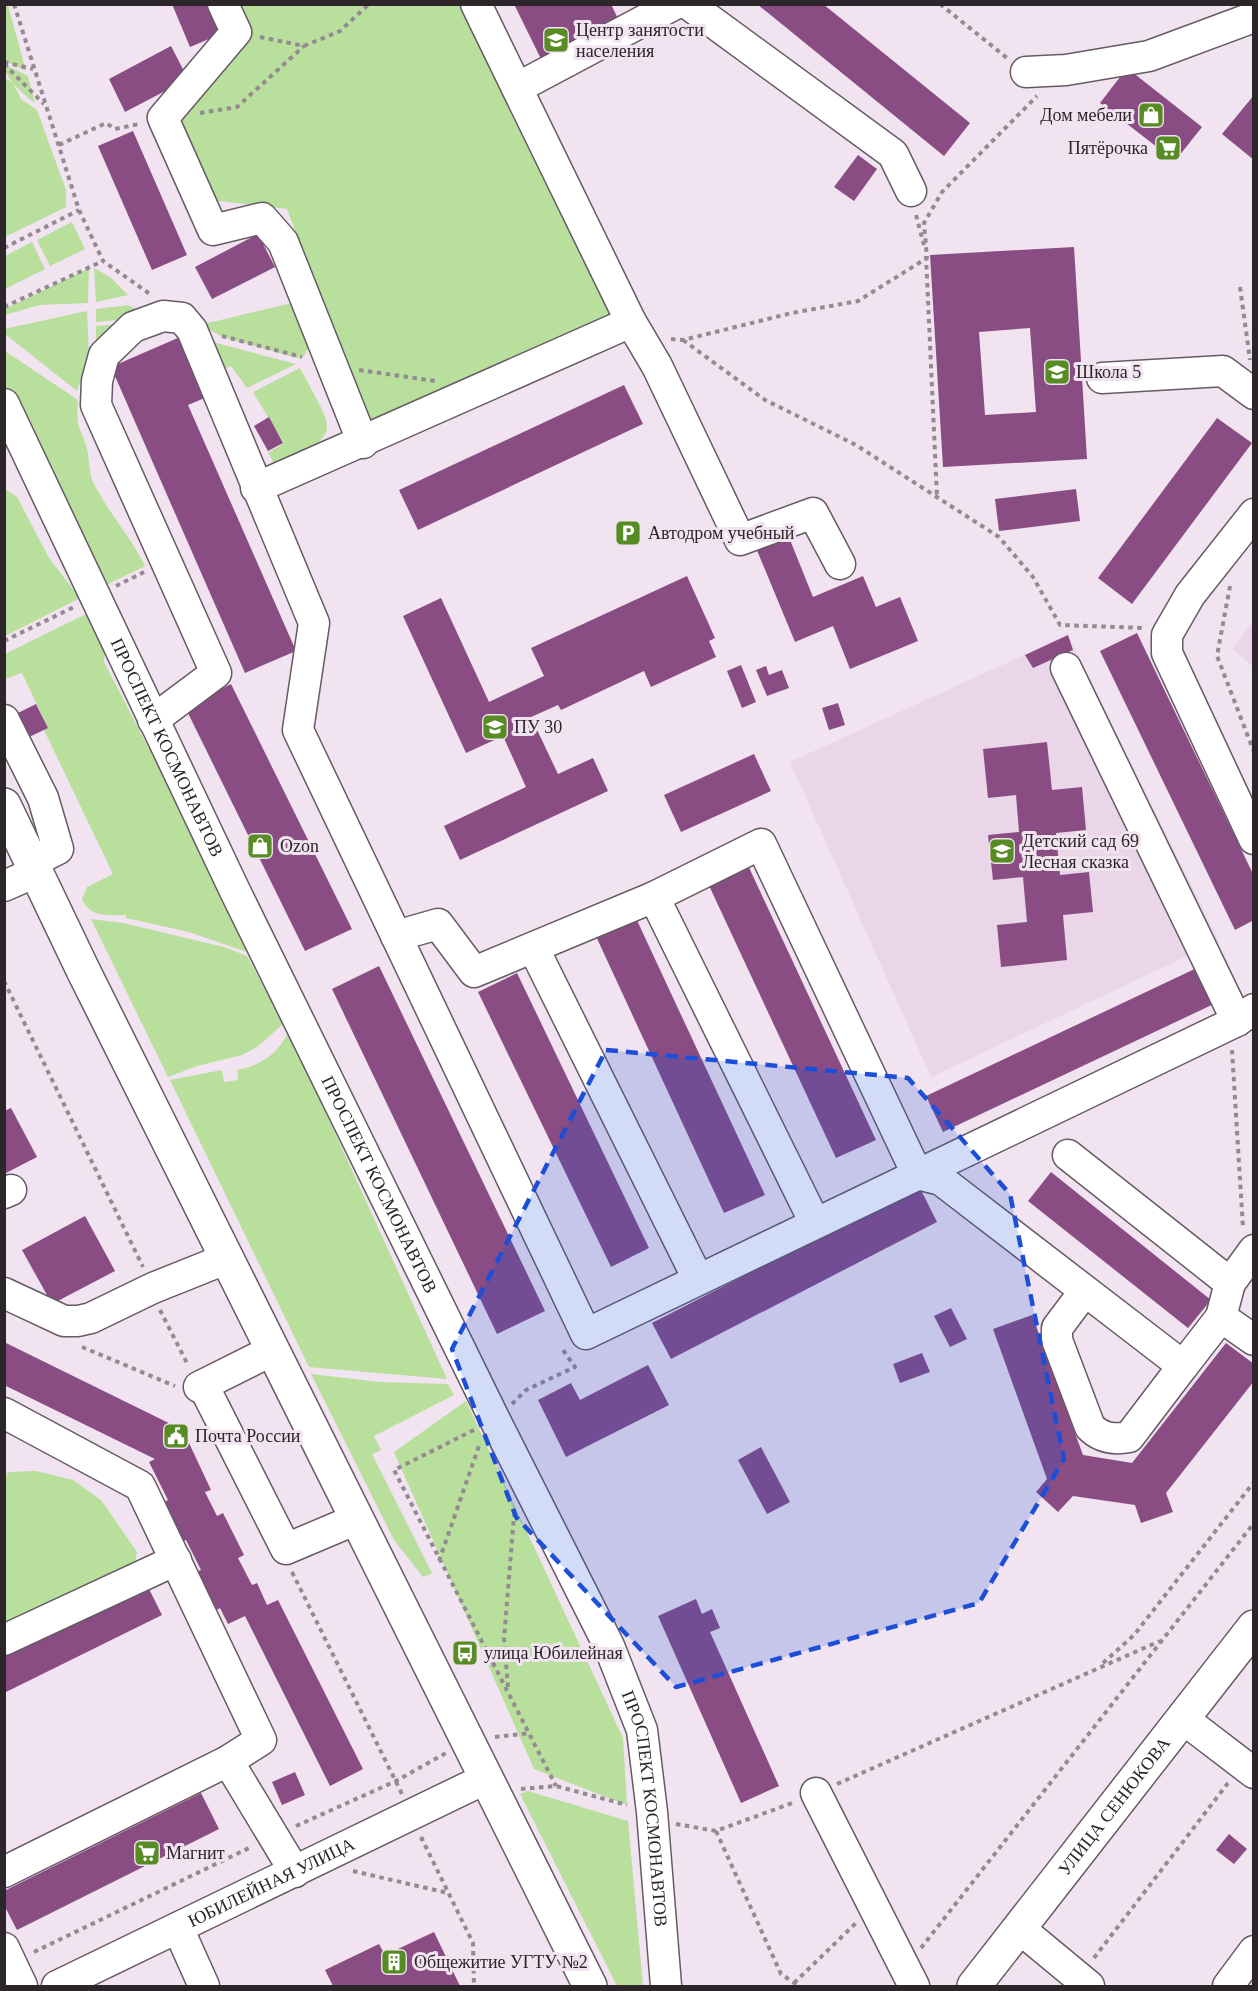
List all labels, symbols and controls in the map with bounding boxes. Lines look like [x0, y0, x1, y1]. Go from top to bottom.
place label: Центр занятости населения [576, 20, 704, 61]
school or university icon: Центр занятости населения [541, 25, 571, 55]
shop icon: Дом мебели [1136, 100, 1166, 130]
place label: Дом мебели [1040, 105, 1132, 125]
supermarket icon: Пятёрочка [1153, 133, 1183, 163]
place label: Пятёрочка [1068, 138, 1148, 158]
school or university icon: Школа 5 [1042, 357, 1072, 387]
place label: Школа 5 [1076, 362, 1141, 382]
parking icon: Автодром учебный [613, 518, 643, 548]
place label: Автодром учебный [648, 523, 795, 543]
street label: ПРОСПЕКТ КОСМОНАВТОВ [107, 635, 227, 860]
school or university icon: ПУ 30 [480, 712, 510, 742]
place label: ПУ 30 [514, 717, 562, 737]
shop icon: Ozon [245, 831, 275, 861]
place label: Детский сад 69 Лесная сказка [1022, 831, 1139, 872]
place label: Ozon [280, 836, 319, 856]
school or university icon: Детский сад 69 Лесная сказка [987, 836, 1017, 866]
street label: ПРОСПЕКТ КОСМОНАВТОВ [317, 1073, 441, 1296]
public building icon: Почта России [161, 1421, 191, 1451]
place label: Почта России [195, 1426, 301, 1446]
bus stop icon: улица Юбилейная [450, 1638, 480, 1668]
place label: улица Юбилейная [484, 1643, 623, 1663]
street label: ПРОСПЕКТ КОСМОНАВТОВ [618, 1688, 671, 1928]
street label: УЛИЦА СЕНЮКОВА [1054, 1733, 1174, 1879]
street label: ЮБИЛЕЙНАЯ УЛИЦА [185, 1834, 358, 1931]
supermarket icon: Магнит [132, 1838, 162, 1868]
place label: Магнит [166, 1843, 225, 1863]
building icon: Общежитие УГТУ №2 [379, 1947, 409, 1977]
place label: Общежитие УГТУ №2 [414, 1952, 588, 1972]

